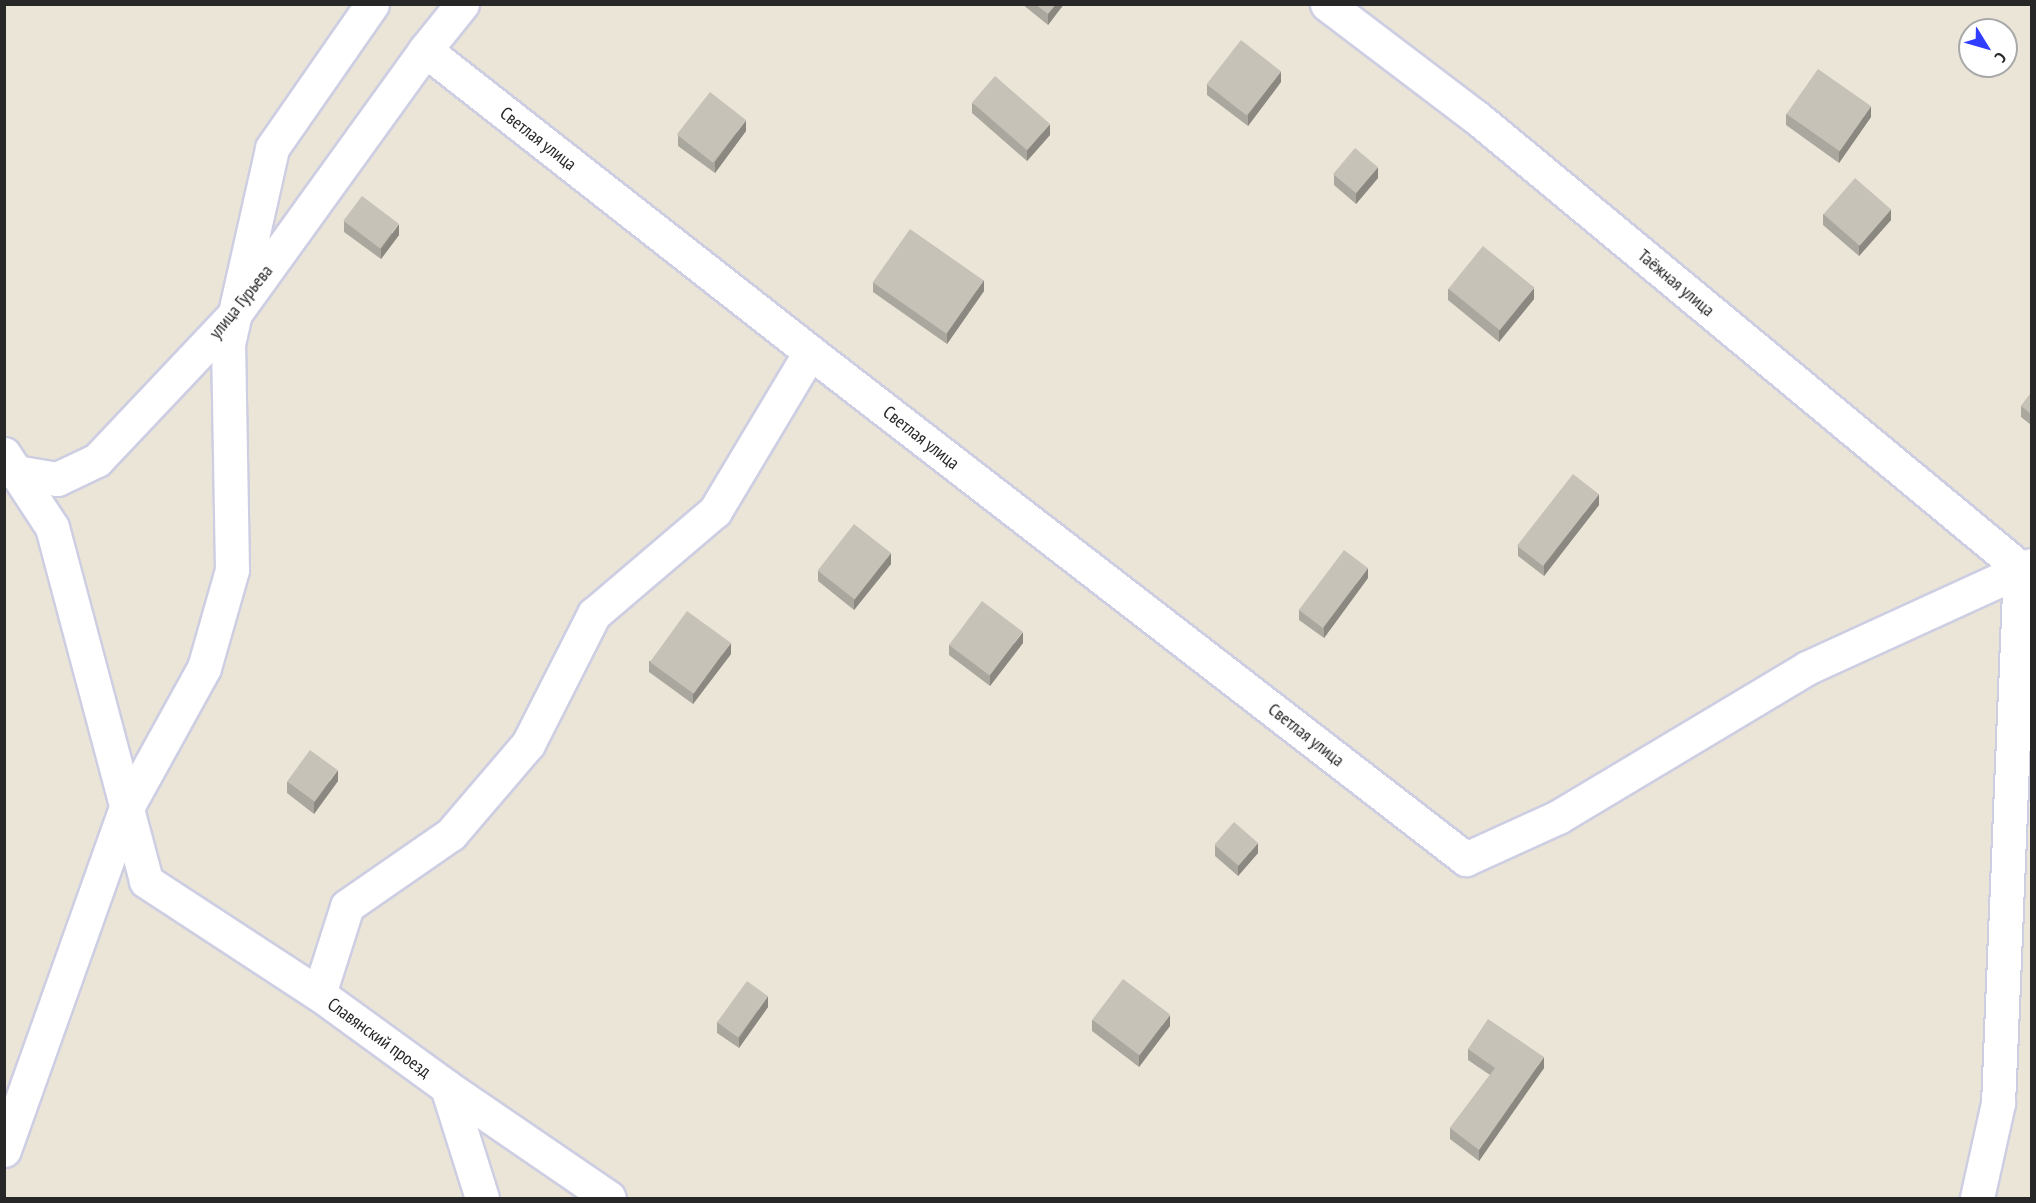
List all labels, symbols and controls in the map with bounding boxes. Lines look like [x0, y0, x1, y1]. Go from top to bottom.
north arrow [1958, 18, 2018, 78]
text: С [1991, 49, 2011, 67]
street label: Светлая улица [496, 103, 580, 175]
street label: Таёжная улица [1633, 245, 1719, 321]
street label: улица Гурьева [205, 261, 277, 343]
street label: Светлая улица [879, 402, 963, 474]
street label: Светлая улица [1264, 699, 1348, 771]
street label: Славянский проезд [323, 993, 435, 1083]

